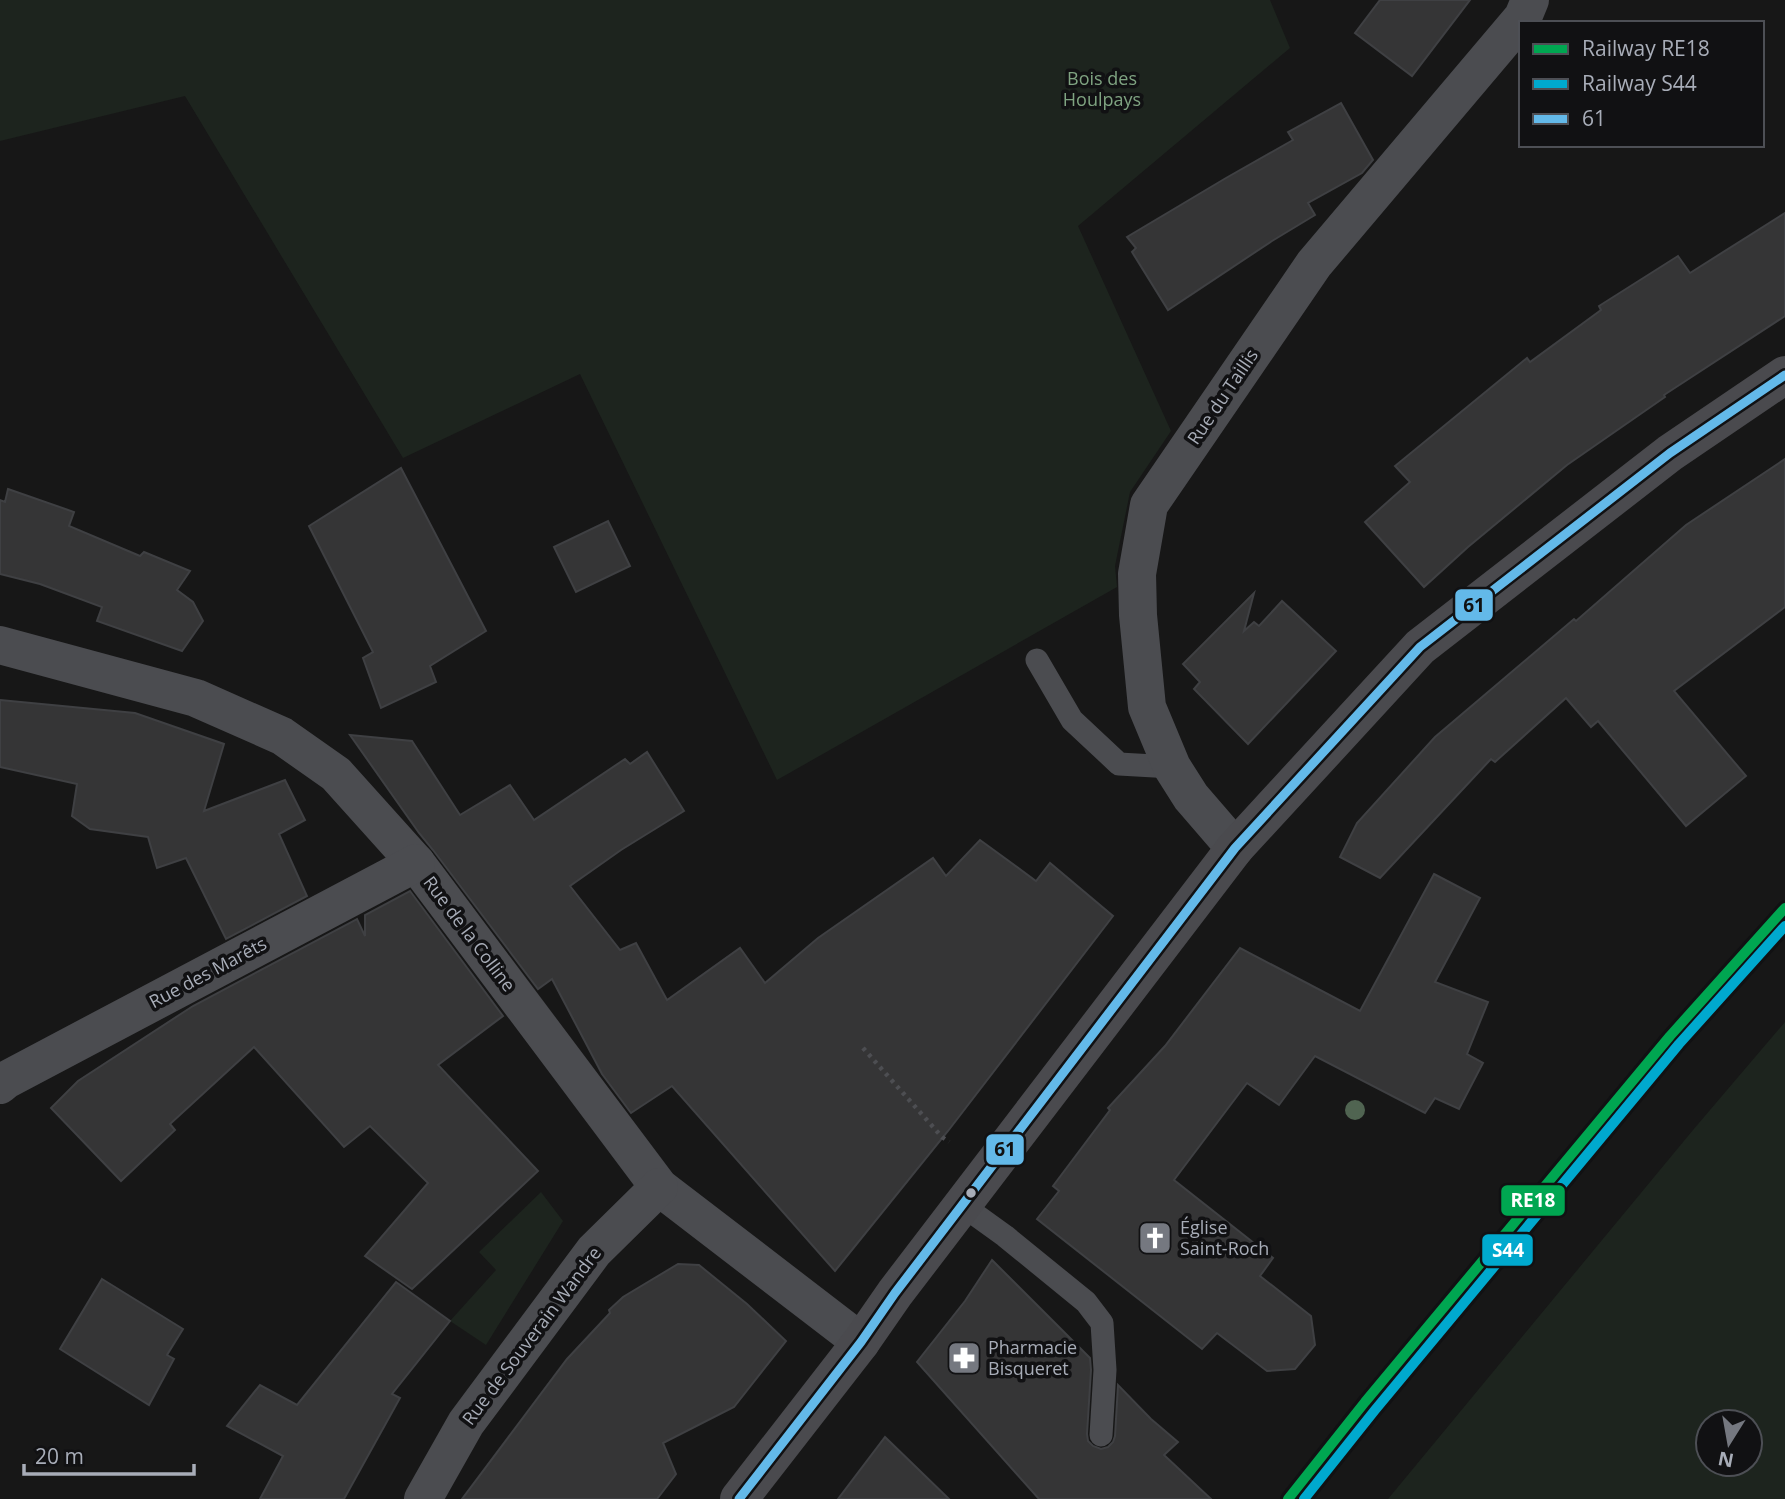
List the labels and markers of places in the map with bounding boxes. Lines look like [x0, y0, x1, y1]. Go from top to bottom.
unlabelled marker [964, 1186, 978, 1200]
place label: Église Saint-Roch [1180, 1215, 1269, 1260]
church icon: Église Saint-Roch [1136, 1219, 1174, 1257]
place label: Pharmacie Bisqueret [988, 1335, 1077, 1380]
pharmacy icon: Pharmacie Bisqueret [945, 1339, 983, 1377]

